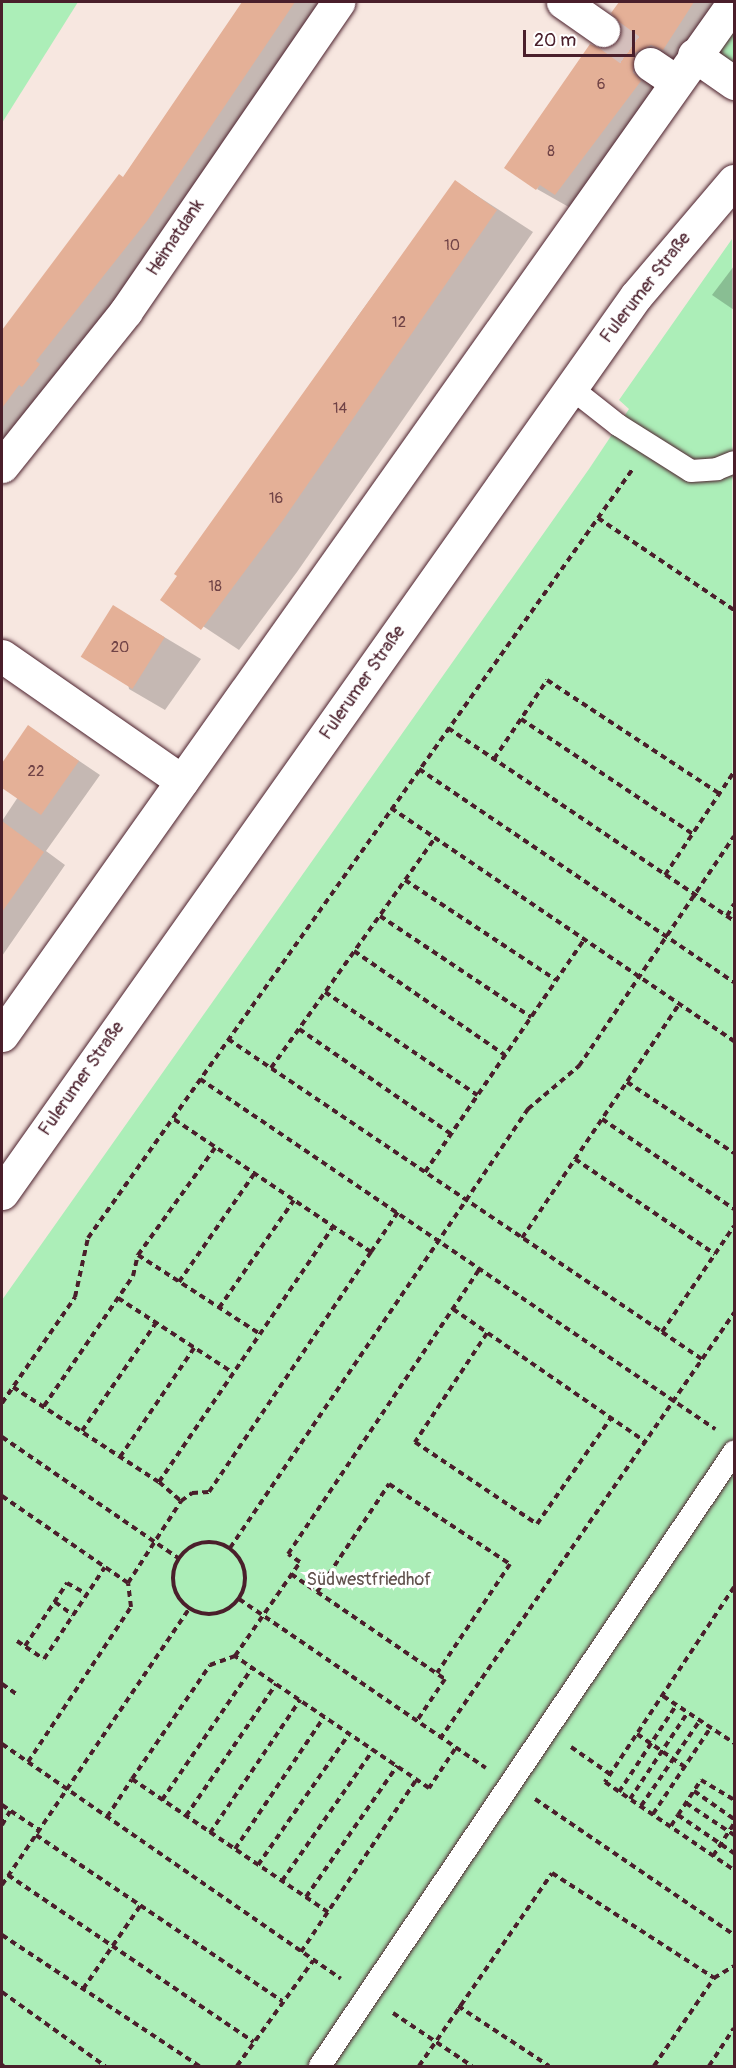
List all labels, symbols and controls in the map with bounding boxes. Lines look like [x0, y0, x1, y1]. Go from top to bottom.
scale bar [526, 18, 638, 56]
text: 20 m [534, 29, 576, 52]
house number: 6 [597, 76, 605, 94]
house number: 8 [547, 143, 555, 161]
street label: Heimatdank [143, 196, 209, 280]
street label: Fulerumer Straße [596, 228, 696, 348]
house number: 10 [444, 237, 460, 255]
house number: 12 [392, 314, 406, 332]
house number: 14 [333, 400, 347, 418]
house number: 16 [269, 490, 283, 508]
house number: 18 [208, 578, 222, 596]
street label: Fulerumer Straße [316, 622, 410, 744]
house number: 20 [111, 639, 129, 657]
house number: 22 [28, 763, 44, 781]
street label: Fulerumer Straße [35, 1018, 129, 1140]
park label: Südwestfriedhof [306, 1569, 432, 1591]

